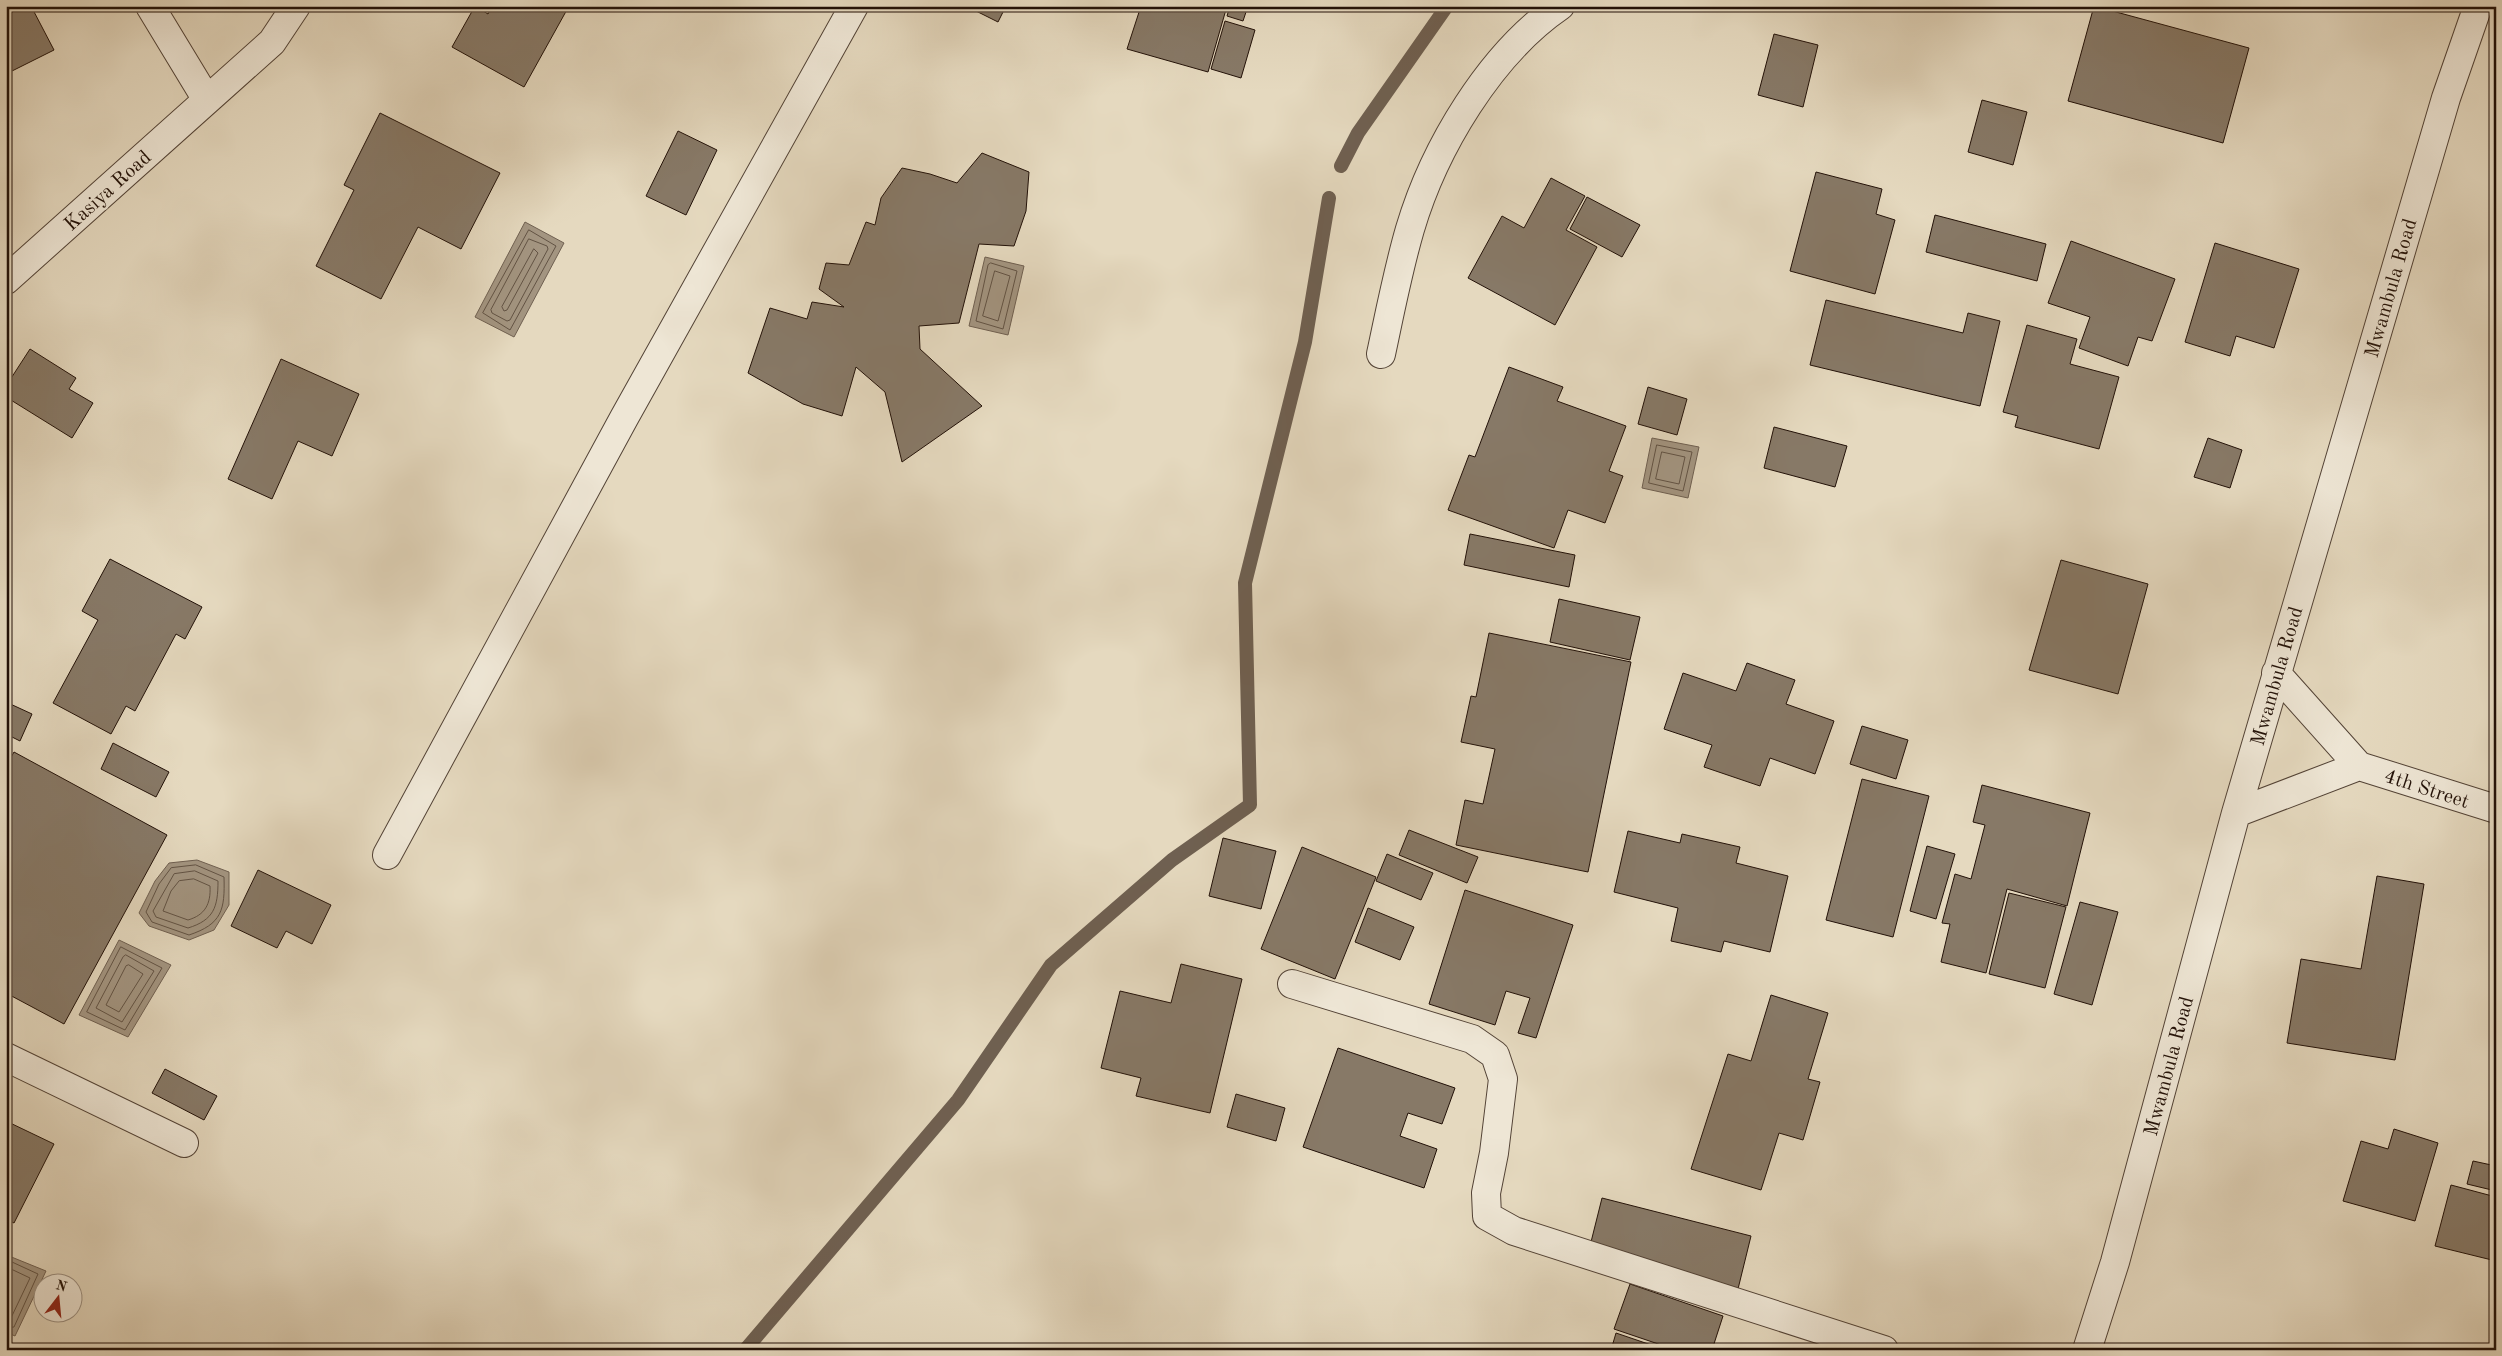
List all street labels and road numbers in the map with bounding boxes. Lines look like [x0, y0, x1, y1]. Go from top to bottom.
street label: Kasiya Road [61, 148, 156, 235]
street label: Mwambula Road [2362, 217, 2421, 360]
street label: Mwambula Road [2248, 605, 2307, 748]
street label: 4th Street [2381, 767, 2471, 813]
street label: Mwambula Road [2142, 994, 2198, 1139]

